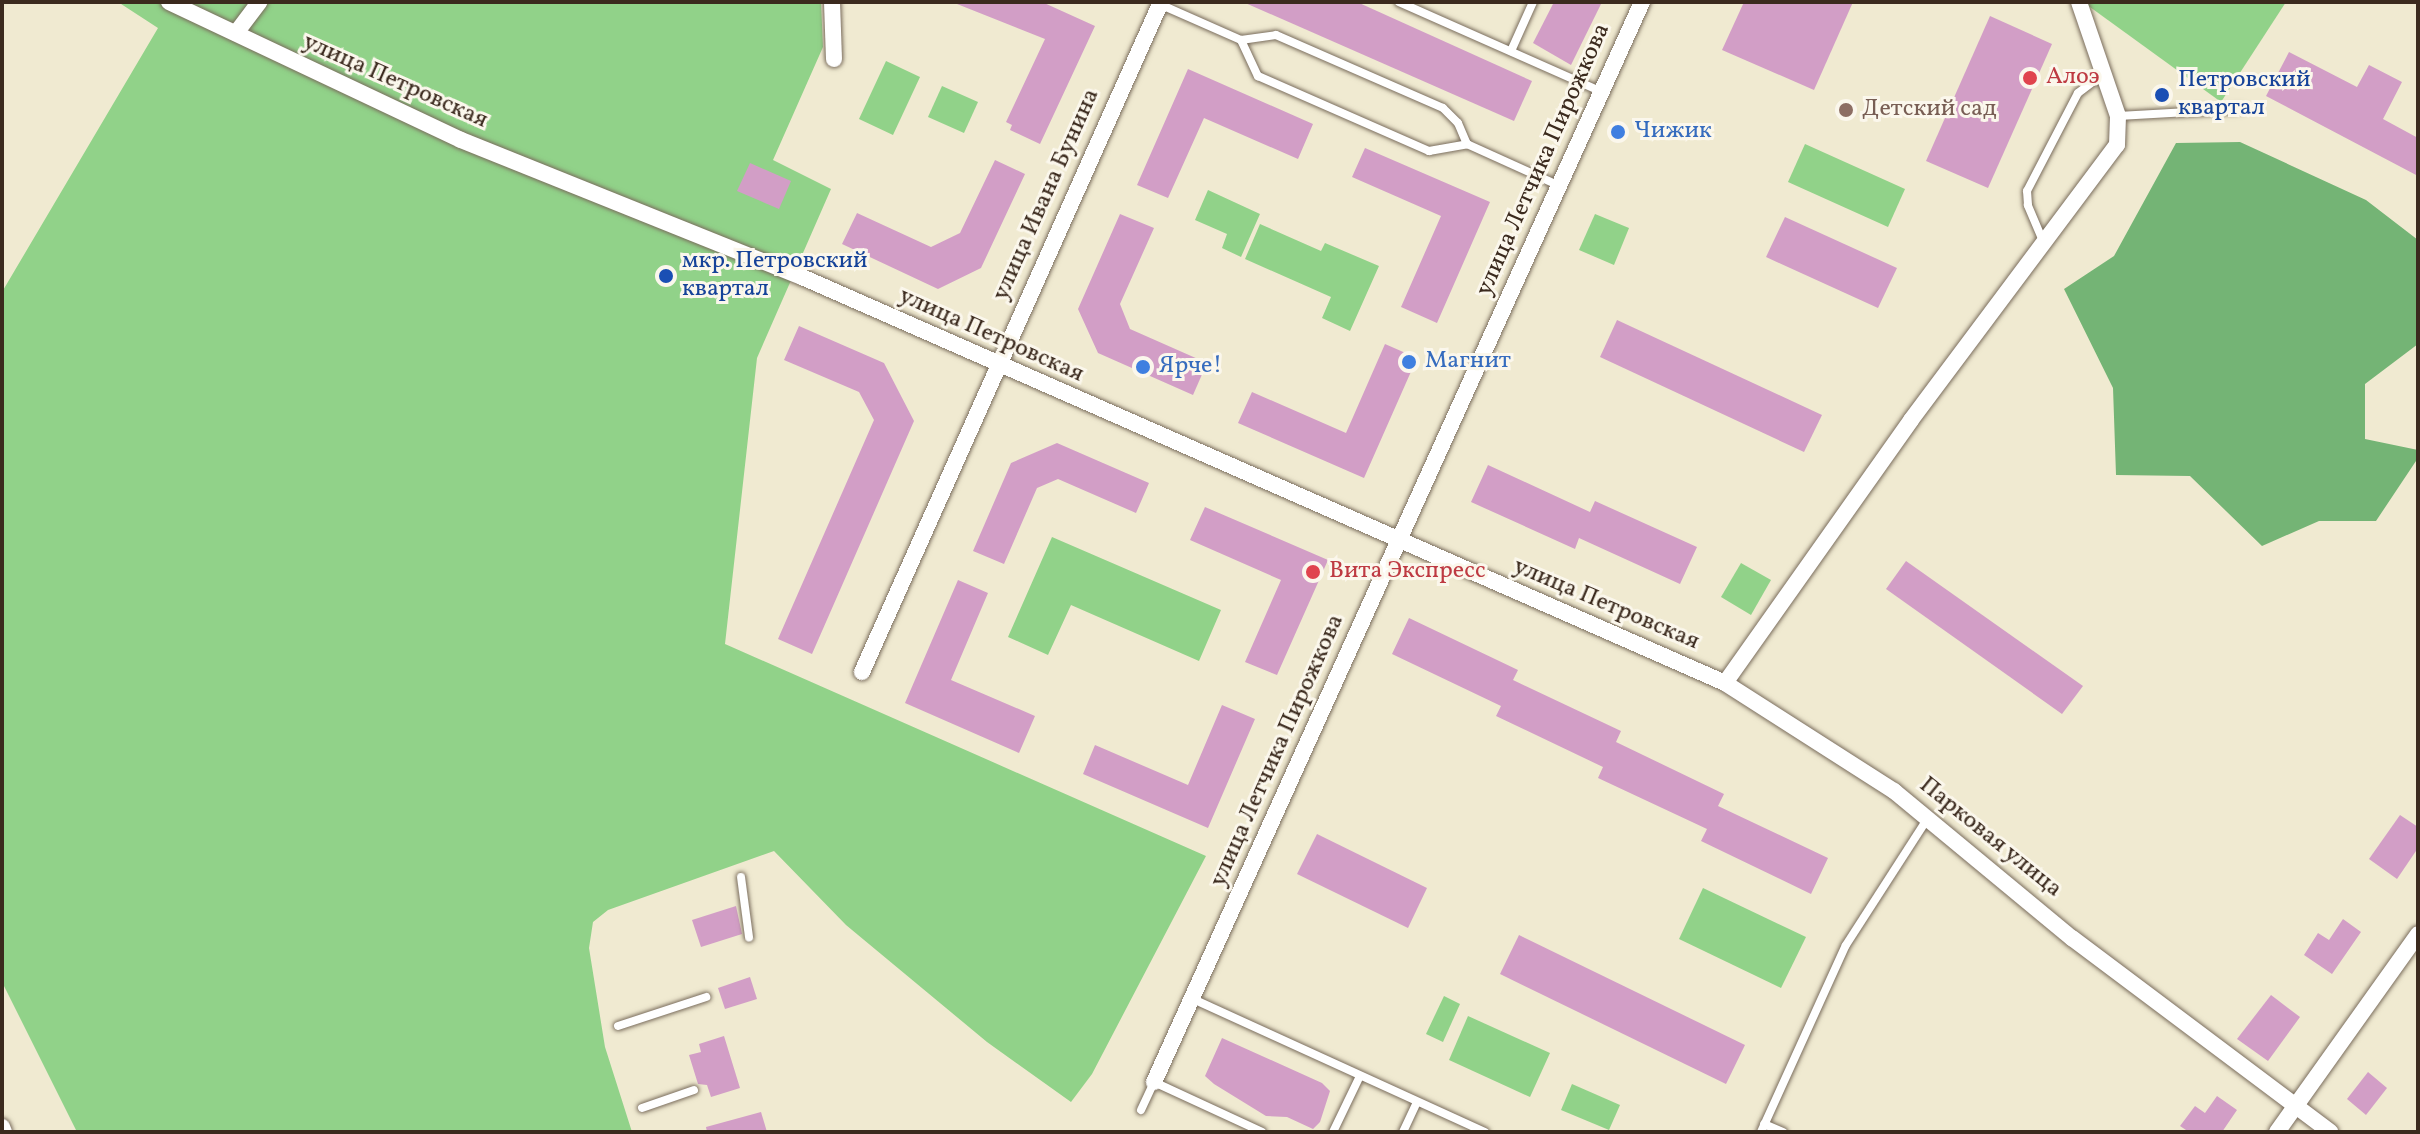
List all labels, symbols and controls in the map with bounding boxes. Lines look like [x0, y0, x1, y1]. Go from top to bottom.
street label: улица Летчика Пирожкова [1471, 19, 1617, 301]
street label: улица Петровская [298, 28, 492, 136]
place label: Алоэ [2046, 64, 2100, 92]
place label: Петровский квартал [2178, 67, 2311, 123]
marker: Алоэ [2021, 69, 2039, 87]
street label: улица Ивана Бунина [987, 85, 1107, 305]
marker: Петровский квартал [2153, 86, 2171, 104]
place label: Детский сад [1862, 96, 1996, 124]
marker: Детский сад [1837, 101, 1855, 119]
place label: Чижик [1634, 118, 1712, 146]
marker: Чижик [1609, 123, 1627, 141]
place label: мкр. Петровский квартал [682, 248, 868, 304]
marker: мкр. Петровский квартал [657, 267, 675, 285]
street label: улица Петровская [894, 282, 1088, 390]
place label: Магнит [1425, 348, 1511, 376]
place label: Ярче! [1159, 353, 1222, 381]
marker: Магнит [1400, 353, 1418, 371]
marker: Ярче! [1134, 358, 1152, 376]
street label: улица Петровская [1509, 553, 1703, 657]
place label: Вита Экспресс [1329, 558, 1486, 586]
marker: Вита Экспресс [1304, 563, 1322, 581]
street label: улица Летчика Пирожкова [1205, 610, 1351, 892]
street label: Парковая улица [1912, 771, 2068, 905]

